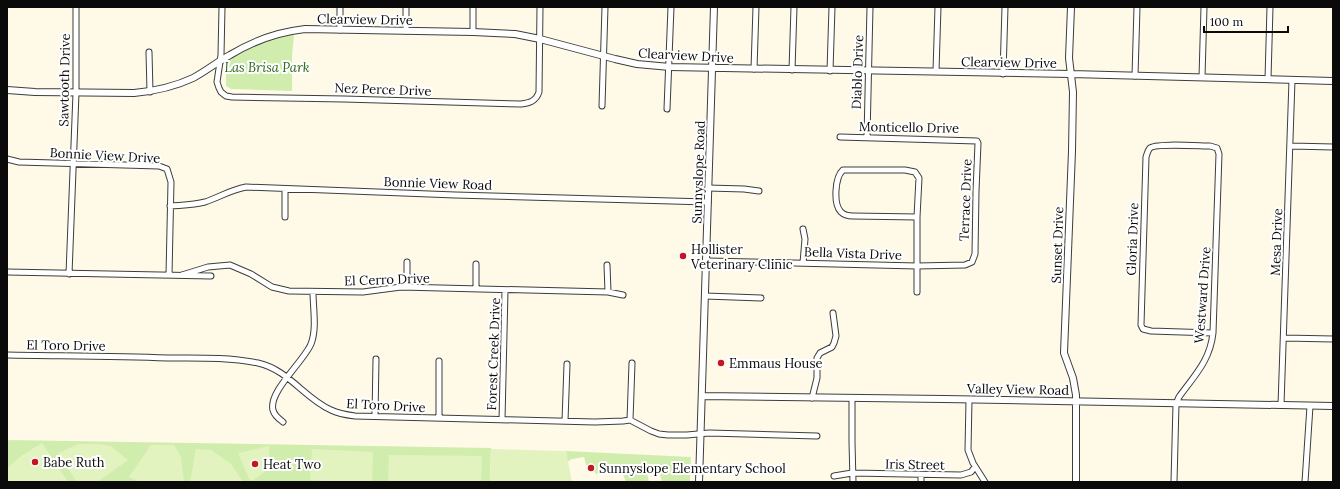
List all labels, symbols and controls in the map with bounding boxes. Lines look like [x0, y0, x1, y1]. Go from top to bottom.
scale bar [1204, 8, 1288, 34]
street label: Clearview Drive [317, 10, 413, 29]
text: 100 m [1210, 14, 1243, 29]
street label: Sawtooth Drive [55, 33, 74, 127]
street label: Diablo Drive [848, 34, 867, 110]
street label: Clearview Drive [638, 45, 734, 66]
street label: Clearview Drive [961, 53, 1057, 72]
park label: Las Brisa Park [224, 59, 310, 76]
street label: Nez Perce Drive [334, 79, 432, 100]
street label: Monticello Drive [859, 118, 959, 137]
street label: Sunnyslope Road [688, 120, 709, 224]
street label: Bonnie View Drive [49, 144, 161, 167]
street label: Terrace Drive [956, 159, 975, 242]
street label: Bonnie View Road [383, 173, 493, 194]
street label: Gloria Drive [1123, 202, 1142, 276]
street label: Sunset Drive [1048, 206, 1067, 284]
street label: Mesa Drive [1267, 208, 1286, 276]
place label: Hollister Veterinary Clinic [690, 241, 793, 273]
street label: Bella Vista Drive [804, 243, 902, 264]
street label: Westward Drive [1191, 246, 1214, 344]
marker: Hollister Veterinary Clinic [678, 251, 688, 261]
street label: El Cerro Drive [344, 270, 430, 289]
street label: Forest Creek Drive [483, 297, 504, 411]
street label: El Toro Drive [26, 336, 106, 355]
place label: Emmaus House [729, 355, 822, 372]
marker: Emmaus House [716, 358, 726, 368]
street label: Valley View Road [966, 380, 1069, 399]
street label: El Toro Drive [346, 395, 426, 416]
place label: Babe Ruth [43, 454, 105, 471]
street label: Iris Street [885, 455, 945, 474]
place label: Heat Two [263, 456, 322, 473]
marker: Babe Ruth [30, 457, 40, 467]
marker: Heat Two [250, 459, 260, 469]
place label: Sunnyslope Elementary School [599, 460, 786, 477]
marker: Sunnyslope Elementary School [586, 463, 596, 473]

